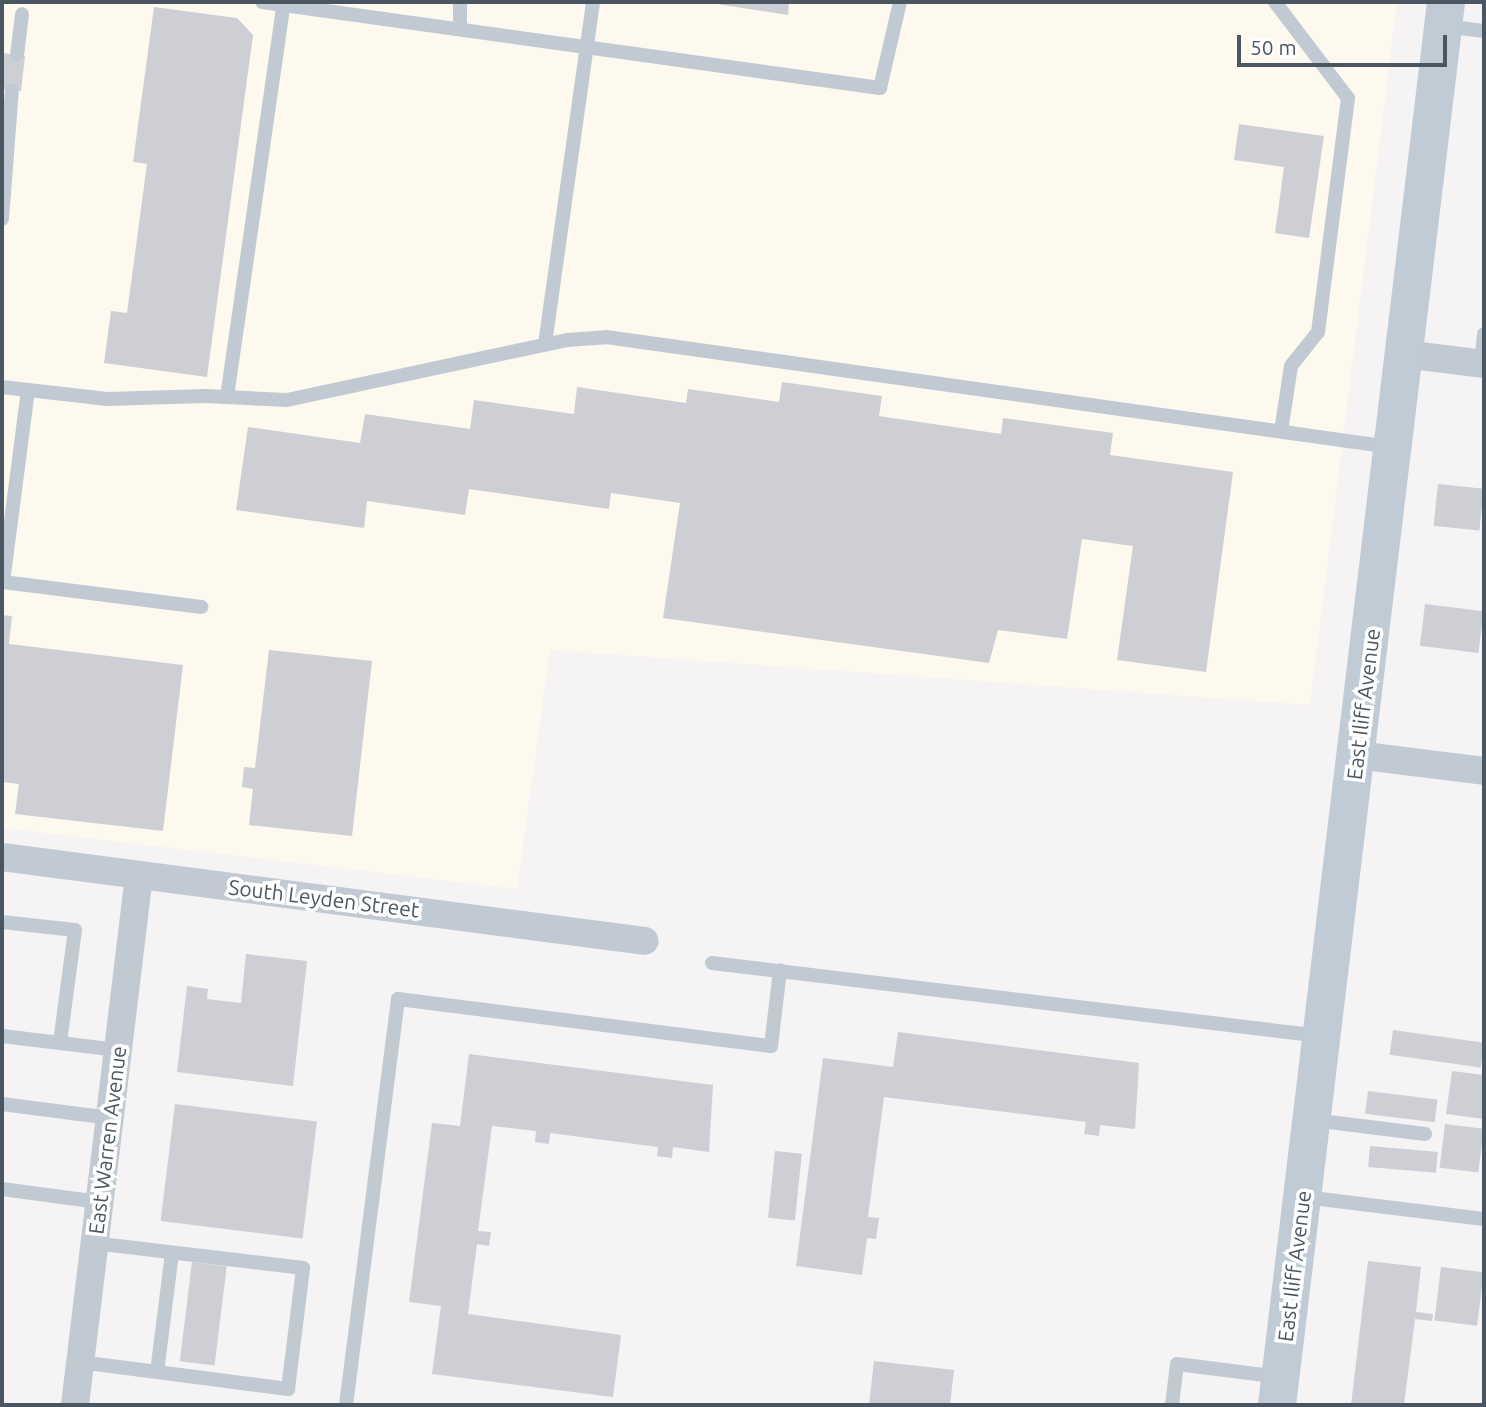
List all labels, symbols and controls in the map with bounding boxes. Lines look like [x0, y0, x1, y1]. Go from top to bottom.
scale bar [1241, 21, 1451, 65]
text: 50 m [1250, 35, 1297, 59]
street label: East Iliff Avenue [1341, 627, 1385, 781]
street label: South Leyden Street [227, 874, 421, 922]
street label: East Warren Avenue [83, 1044, 131, 1236]
street label: East Iliff Avenue [1272, 1189, 1316, 1343]

